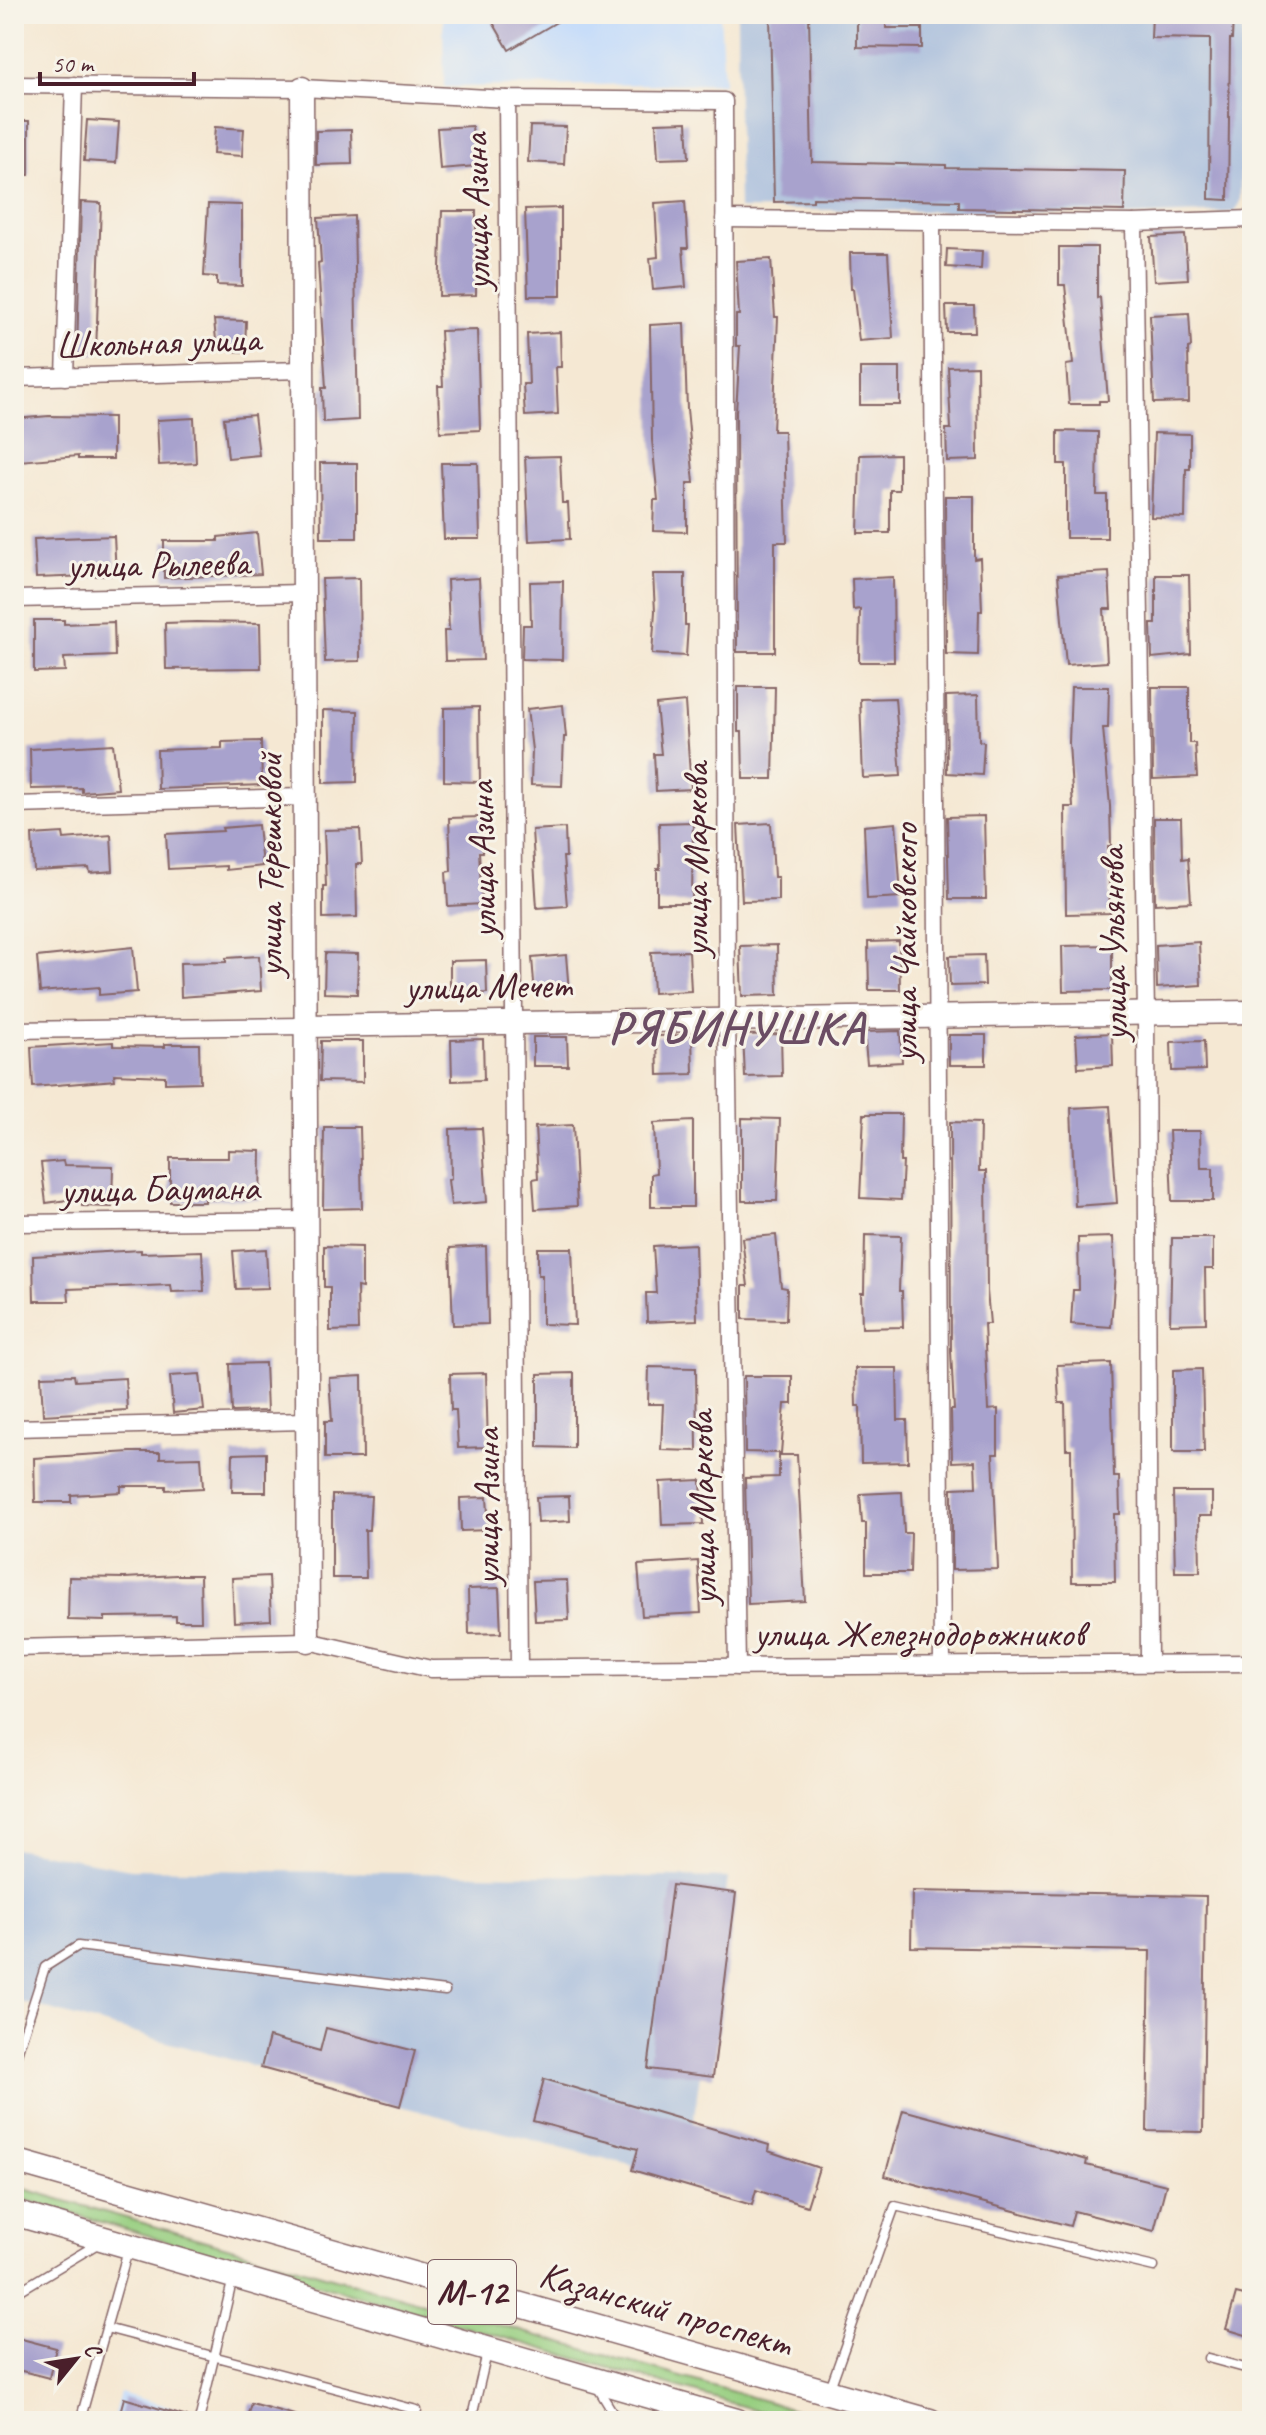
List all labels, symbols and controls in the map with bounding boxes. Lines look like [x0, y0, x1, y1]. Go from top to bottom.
scale bar [40, 36, 194, 86]
text: 50 m [52, 49, 95, 79]
street label: улица Азина [451, 130, 501, 293]
street label: Школьная улица [55, 315, 265, 369]
street label: улица Рылеева [64, 539, 253, 589]
street label: улица Терешковой [246, 751, 293, 979]
street label: улица Маркова [672, 759, 719, 959]
street label: улица Азина [457, 778, 507, 941]
street label: улица Чайковского [881, 822, 928, 1064]
street label: улица Ульянова [1088, 843, 1138, 1044]
street label: улица Мечет [403, 961, 574, 1011]
district label: РЯБИНУШКА [608, 999, 867, 1057]
street label: улица Баумана [58, 1164, 262, 1214]
street label: улица Маркова [677, 1407, 727, 1608]
street label: улица Азина [463, 1426, 510, 1587]
street label: улица Железнодорожников [752, 1610, 1090, 1657]
street label: Казанский проспект [534, 2250, 799, 2368]
road number: М-12 [428, 2260, 516, 2324]
north arrow [36, 2319, 116, 2399]
text: С [78, 2338, 109, 2364]

